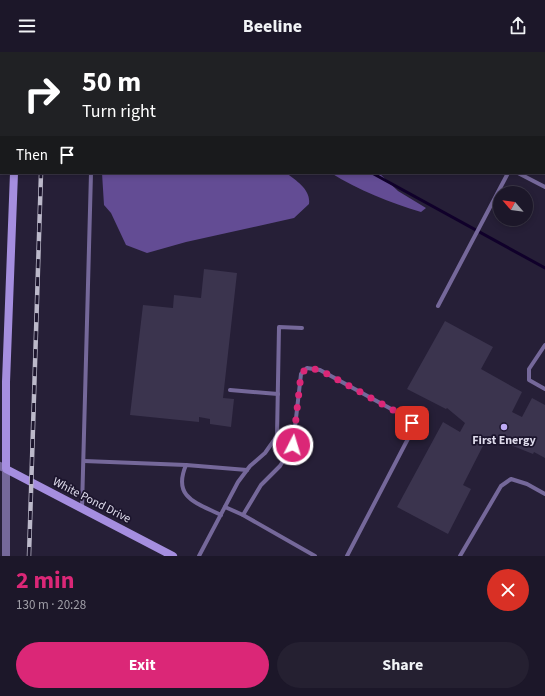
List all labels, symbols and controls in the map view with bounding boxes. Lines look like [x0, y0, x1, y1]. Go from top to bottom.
text: Beeline [243, 14, 302, 39]
icon: menu [16, 15, 38, 37]
icon: share [507, 15, 529, 37]
text: 50 m [82, 62, 141, 102]
icon: right [16, 68, 68, 120]
text: Turn right [82, 99, 156, 124]
icon: arrive [56, 144, 78, 166]
text: Then [16, 145, 48, 166]
north arrow [493, 186, 533, 226]
map controls [493, 186, 533, 226]
pin [395, 406, 429, 440]
icon: arrive [401, 412, 423, 434]
marker: First Energy [499, 422, 509, 432]
position arrow [272, 424, 314, 466]
place label: First Energy [472, 432, 536, 449]
street label: White Pond Drive [50, 473, 134, 528]
text: 2 min [16, 563, 74, 598]
button: close [487, 569, 529, 611]
text: 130 m · 20:28 [16, 596, 86, 614]
button: Exit [16, 642, 269, 688]
button: Share [277, 642, 529, 688]

